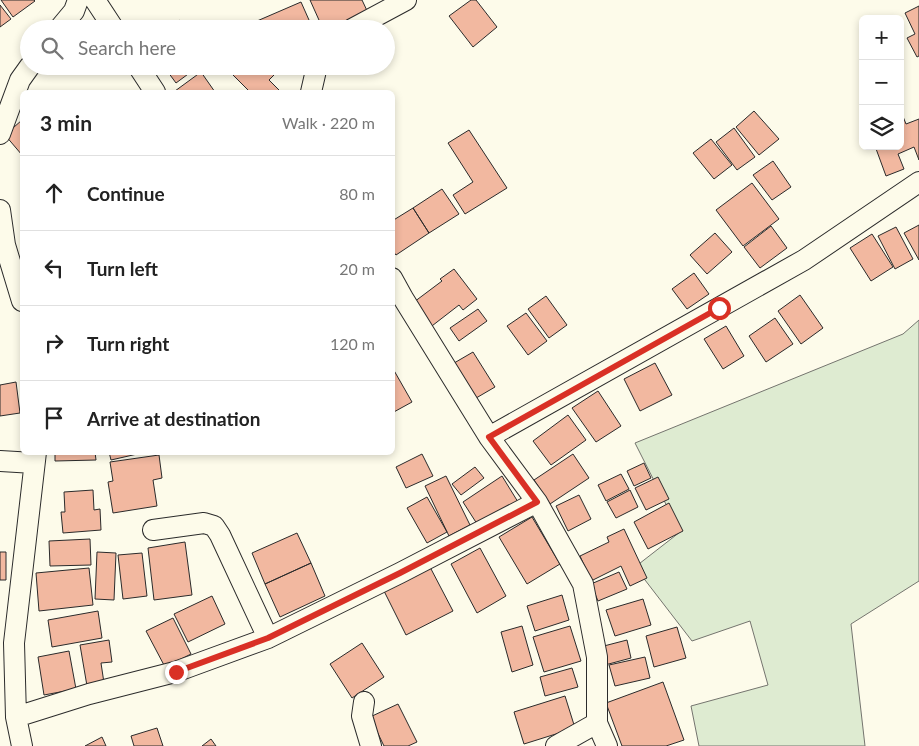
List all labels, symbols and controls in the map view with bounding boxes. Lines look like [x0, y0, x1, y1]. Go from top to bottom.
map controls [859, 15, 904, 150]
button: + [859, 15, 904, 60]
search box [20, 20, 395, 75]
icon: search [38, 34, 66, 62]
text: Search here [78, 36, 176, 59]
button: − [859, 60, 904, 105]
button: layers [859, 105, 904, 150]
text: 3 min [40, 110, 92, 135]
text: Walk · 220 m [282, 113, 375, 132]
icon: ahead [40, 179, 68, 207]
text: Continue [87, 182, 165, 205]
text: 80 m [339, 184, 375, 203]
icon: left [40, 254, 68, 282]
text: Turn left [87, 257, 158, 280]
text: 20 m [339, 259, 375, 278]
route start [708, 297, 731, 320]
icon: right [40, 329, 68, 357]
text: Turn right [87, 332, 169, 355]
text: 120 m [330, 334, 375, 353]
icon: arrive [40, 404, 68, 432]
text: Arrive at destination [87, 407, 260, 430]
route end [165, 661, 188, 684]

